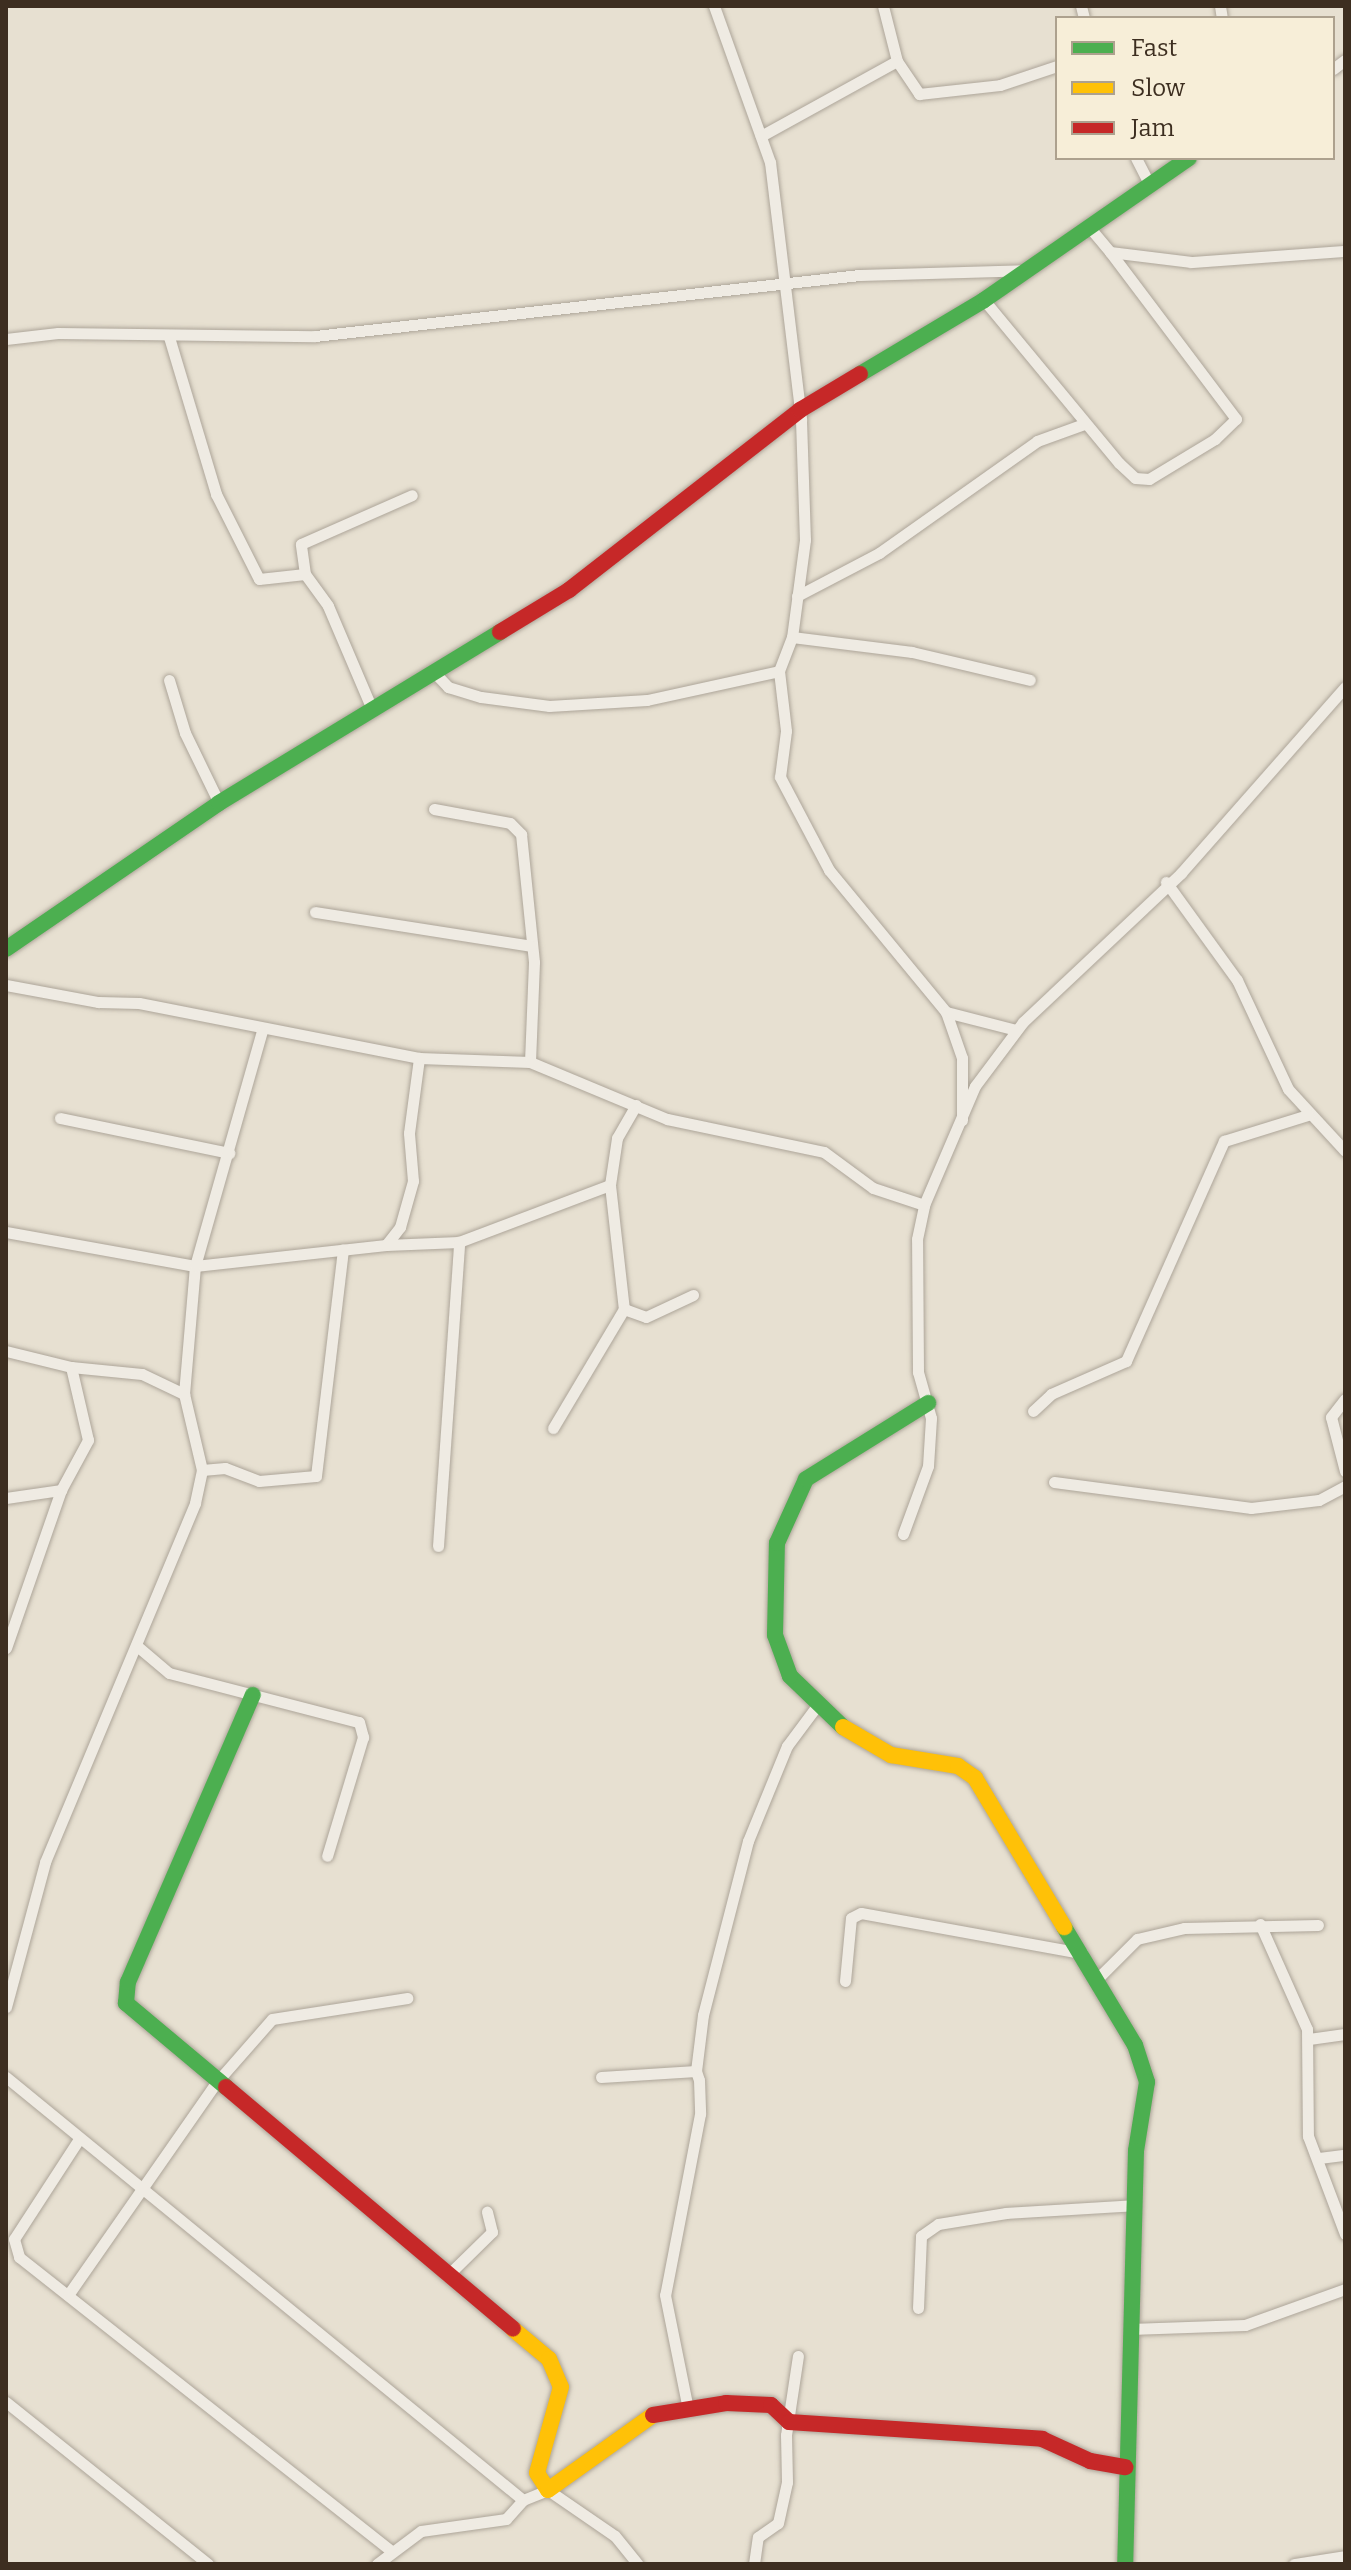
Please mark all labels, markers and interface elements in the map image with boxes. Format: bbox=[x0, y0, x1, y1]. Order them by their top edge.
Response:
legend bbox=[1055, 16, 1335, 160]
text: Fast bbox=[1131, 34, 1177, 62]
text: Slow bbox=[1131, 74, 1185, 102]
text: Jam bbox=[1131, 114, 1174, 142]

